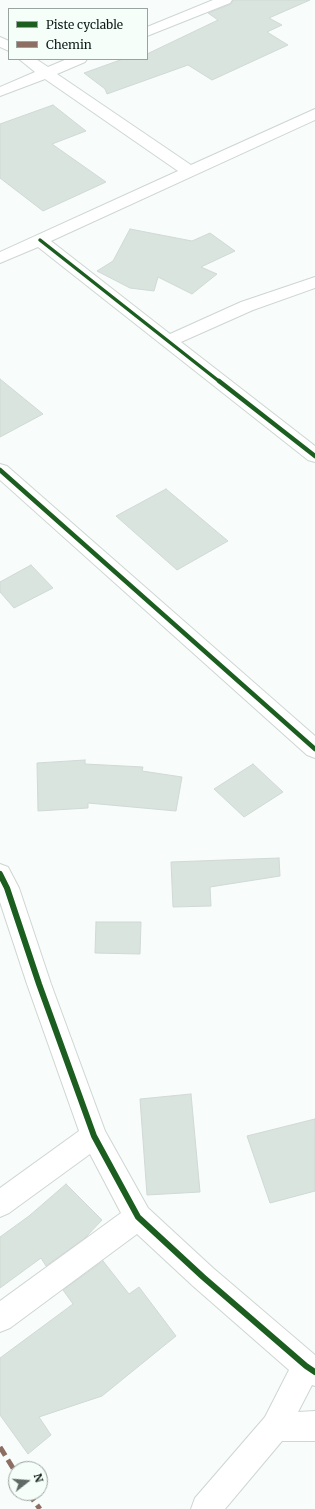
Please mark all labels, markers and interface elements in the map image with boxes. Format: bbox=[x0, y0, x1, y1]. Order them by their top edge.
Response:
legend bbox=[8, 8, 148, 60]
text: Piste cyclable bbox=[46, 17, 123, 32]
text: Chemin bbox=[46, 37, 92, 52]
north arrow bbox=[8, 1461, 48, 1501]
text: N bbox=[31, 1472, 46, 1484]

